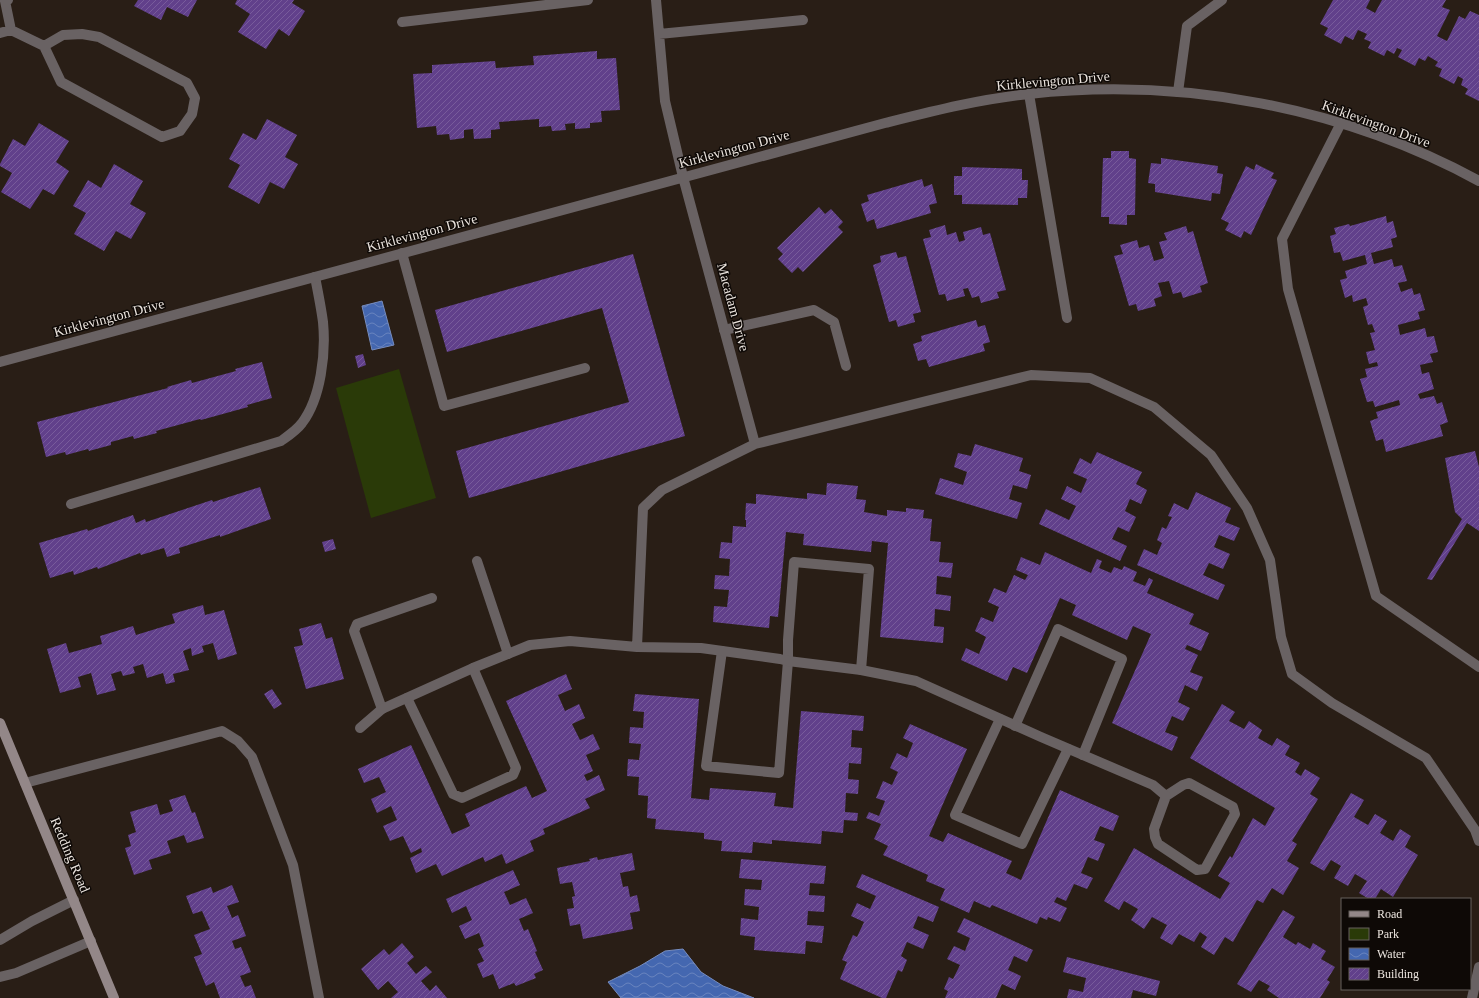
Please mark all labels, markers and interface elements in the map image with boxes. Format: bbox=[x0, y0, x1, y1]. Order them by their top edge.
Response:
street label: Kirklevington Drive bbox=[996, 69, 1110, 93]
street label: Kirklevington Drive bbox=[1320, 97, 1432, 151]
street label: Kirklevington Drive bbox=[677, 127, 791, 171]
street label: Kirklevington Drive bbox=[365, 211, 479, 255]
street label: Macadam Drive bbox=[714, 261, 752, 353]
street label: Kirklevington Drive bbox=[52, 296, 166, 340]
street label: Redding Road bbox=[47, 815, 93, 895]
legend bbox=[1341, 898, 1471, 990]
text: Road bbox=[1377, 907, 1402, 921]
text: Park bbox=[1377, 927, 1399, 941]
text: Water bbox=[1377, 947, 1405, 961]
text: Building bbox=[1377, 967, 1419, 981]

